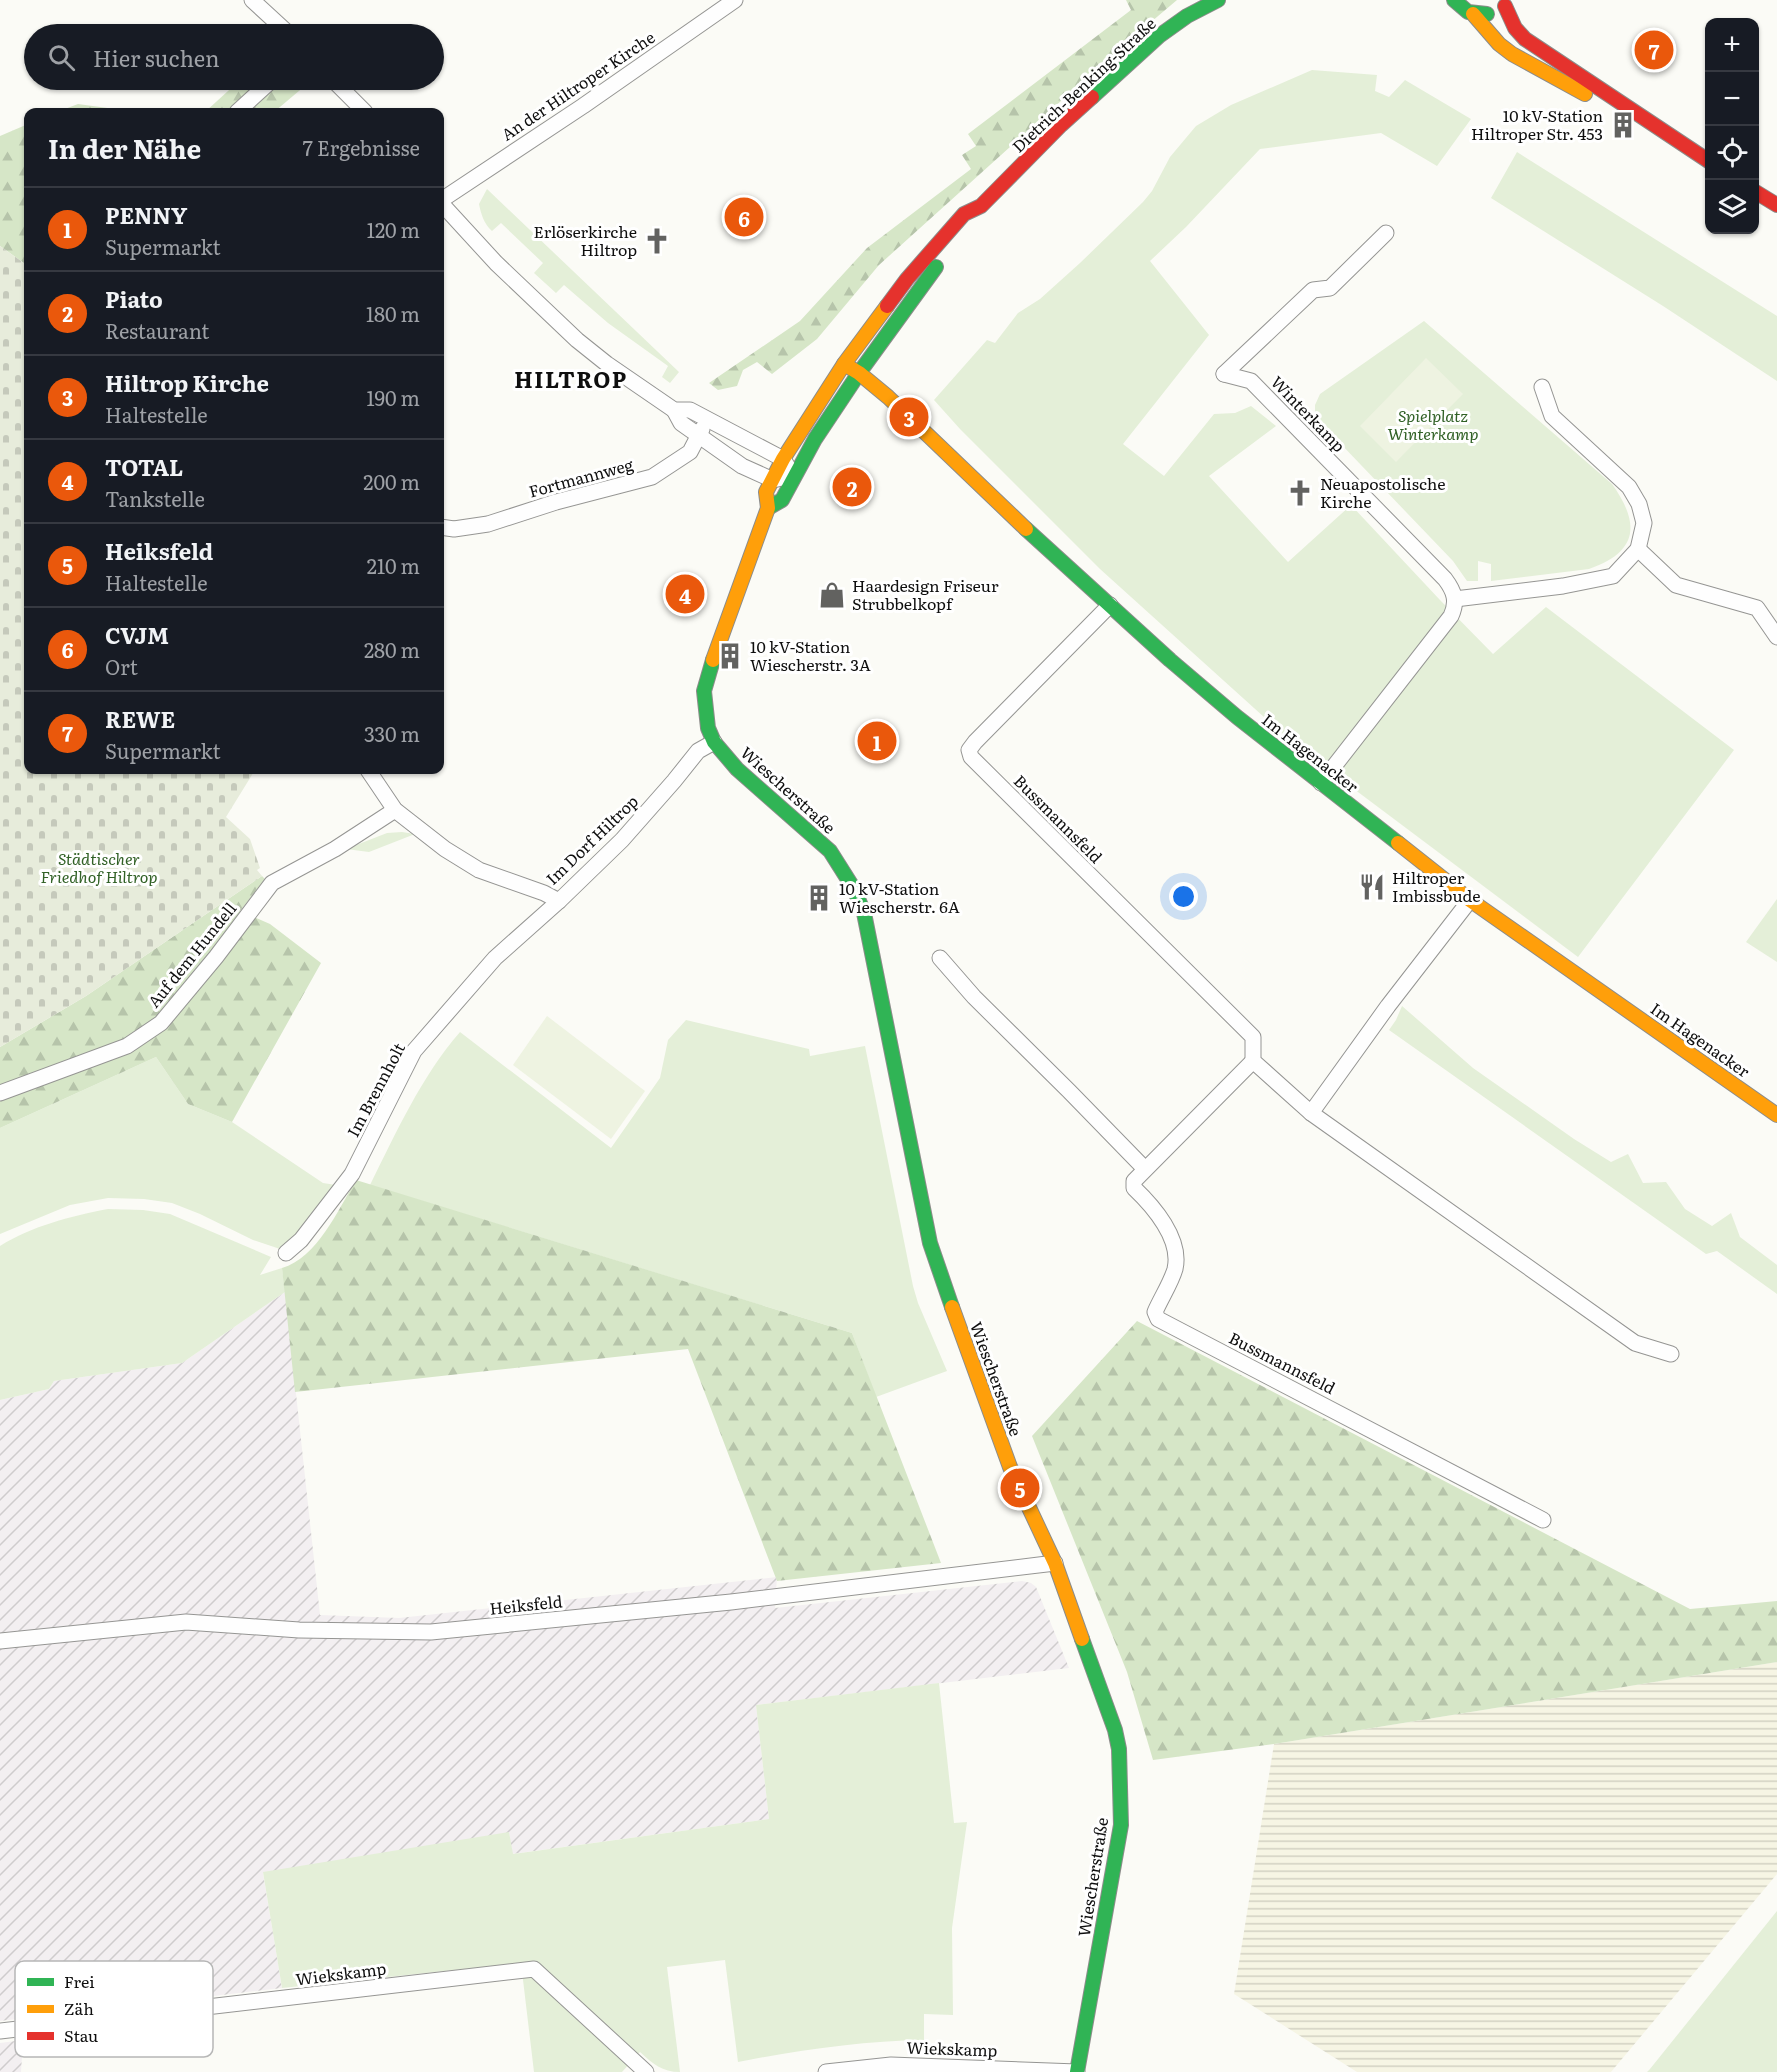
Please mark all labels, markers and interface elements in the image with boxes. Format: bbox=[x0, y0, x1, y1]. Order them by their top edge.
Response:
street label: Dietrich-Benking-Straße bbox=[1006, 11, 1161, 157]
map controls bbox=[1705, 18, 1759, 234]
button: + bbox=[1705, 18, 1759, 72]
search box bbox=[24, 24, 444, 90]
street label: An der Hiltroper Kirche bbox=[496, 25, 659, 146]
pin: 7 bbox=[1634, 28, 1674, 72]
icon: search bbox=[45, 41, 78, 74]
text: Hier suchen bbox=[93, 41, 220, 74]
button: − bbox=[1705, 72, 1759, 126]
place label: 10 kV-Station Hiltroper Str. 453 bbox=[1471, 103, 1603, 145]
building icon: 10 kV-Station Hiltroper Str. 453 bbox=[1608, 110, 1638, 140]
button: locate bbox=[1705, 126, 1759, 180]
text: In der Nähe bbox=[48, 128, 201, 167]
text: 7 Ergebnisse bbox=[303, 132, 420, 162]
button: layers bbox=[1705, 180, 1759, 234]
pin: 6 bbox=[724, 194, 764, 240]
text: PENNY bbox=[105, 198, 187, 231]
text: 1 bbox=[63, 214, 72, 244]
text: 120 m bbox=[367, 214, 420, 244]
place label: Erlöserkirche Hiltrop bbox=[533, 219, 637, 261]
church icon: Erlöserkirche Hiltrop bbox=[642, 226, 672, 256]
text: Supermarkt bbox=[105, 231, 221, 261]
text: Piato bbox=[105, 282, 163, 315]
text: 2 bbox=[62, 298, 73, 328]
text: 180 m bbox=[366, 298, 420, 328]
text: Restaurant bbox=[105, 315, 209, 345]
district label: HILTROP bbox=[514, 362, 628, 395]
text: Hiltrop Kirche bbox=[105, 366, 269, 399]
street label: Winterkamp bbox=[1266, 370, 1351, 457]
text: 3 bbox=[62, 382, 73, 412]
text: 190 m bbox=[366, 382, 420, 412]
pin: 3 bbox=[890, 394, 928, 440]
text: Haltestelle bbox=[105, 399, 208, 429]
park label: Spielplatz Winterkamp bbox=[1388, 403, 1478, 445]
text: TOTAL bbox=[105, 450, 183, 483]
street label: Fortmannweg bbox=[526, 452, 636, 503]
pin: 2 bbox=[832, 464, 872, 510]
text: 4 bbox=[61, 466, 74, 496]
text: 200 m bbox=[363, 466, 420, 496]
place label: Neuapostolische Kirche bbox=[1320, 471, 1446, 513]
church icon: Neuapostolische Kirche bbox=[1285, 478, 1315, 508]
text: Tankstelle bbox=[105, 483, 205, 513]
text: Heiksfeld bbox=[105, 534, 213, 567]
text: 5 bbox=[62, 550, 73, 580]
text: 210 m bbox=[367, 550, 420, 580]
text: Haltestelle bbox=[105, 567, 208, 597]
pin: 4 bbox=[666, 572, 704, 616]
place label: Haardesign Friseur Strubbelkopf bbox=[852, 573, 999, 615]
shop icon: Haardesign Friseur Strubbelkopf bbox=[817, 580, 847, 610]
text: CVJM bbox=[105, 618, 169, 651]
text: 6 bbox=[62, 634, 73, 664]
text: 280 m bbox=[364, 634, 420, 664]
place label: 10 kV-Station Wiescherstr. 3A bbox=[750, 634, 871, 676]
building icon: 10 kV-Station Wiescherstr. 3A bbox=[715, 641, 745, 671]
text: Ort bbox=[105, 651, 138, 681]
text: REWE bbox=[105, 702, 175, 735]
street label: Im Hagenacker bbox=[1257, 707, 1364, 798]
text: 7 bbox=[62, 718, 73, 748]
text: 330 m bbox=[364, 718, 420, 748]
pin: 1 bbox=[858, 718, 896, 764]
text: Supermarkt bbox=[105, 735, 221, 765]
street label: Wiescherstraße bbox=[736, 740, 841, 838]
street label: Bussmannsfeld bbox=[1009, 769, 1108, 868]
street label: Im Dorf Hiltrop bbox=[540, 789, 643, 890]
park label: Städtischer Friedhof Hiltrop bbox=[41, 846, 158, 888]
place label: Hiltroper Imbissbude bbox=[1392, 865, 1480, 907]
restaurant icon: Hiltroper Imbissbude bbox=[1357, 872, 1387, 902]
place label: 10 kV-Station Wiescherstr. 6A bbox=[839, 876, 960, 918]
your location bbox=[1169, 882, 1198, 911]
building icon: 10 kV-Station Wiescherstr. 6A bbox=[804, 883, 834, 913]
street label: Auf dem Hundell bbox=[141, 897, 241, 1012]
street label: Im Hagenacker bbox=[1646, 996, 1755, 1083]
street label: Im Brennholt bbox=[340, 1038, 410, 1141]
street label: Wiescherstraße bbox=[965, 1318, 1029, 1439]
street label: Bussmannsfeld bbox=[1225, 1325, 1340, 1399]
pin: 5 bbox=[1000, 1466, 1040, 1510]
street label: Heiksfeld bbox=[488, 1588, 564, 1620]
street label: Wiescherstraße bbox=[1071, 1816, 1113, 1938]
street label: Wiekskamp bbox=[294, 1956, 388, 1990]
legend bbox=[15, 1961, 213, 2057]
text: Frei bbox=[64, 1969, 95, 1993]
text: Zäh bbox=[64, 1996, 94, 2020]
text: Stau bbox=[64, 2023, 98, 2047]
street label: Wiekskamp bbox=[906, 2034, 998, 2062]

